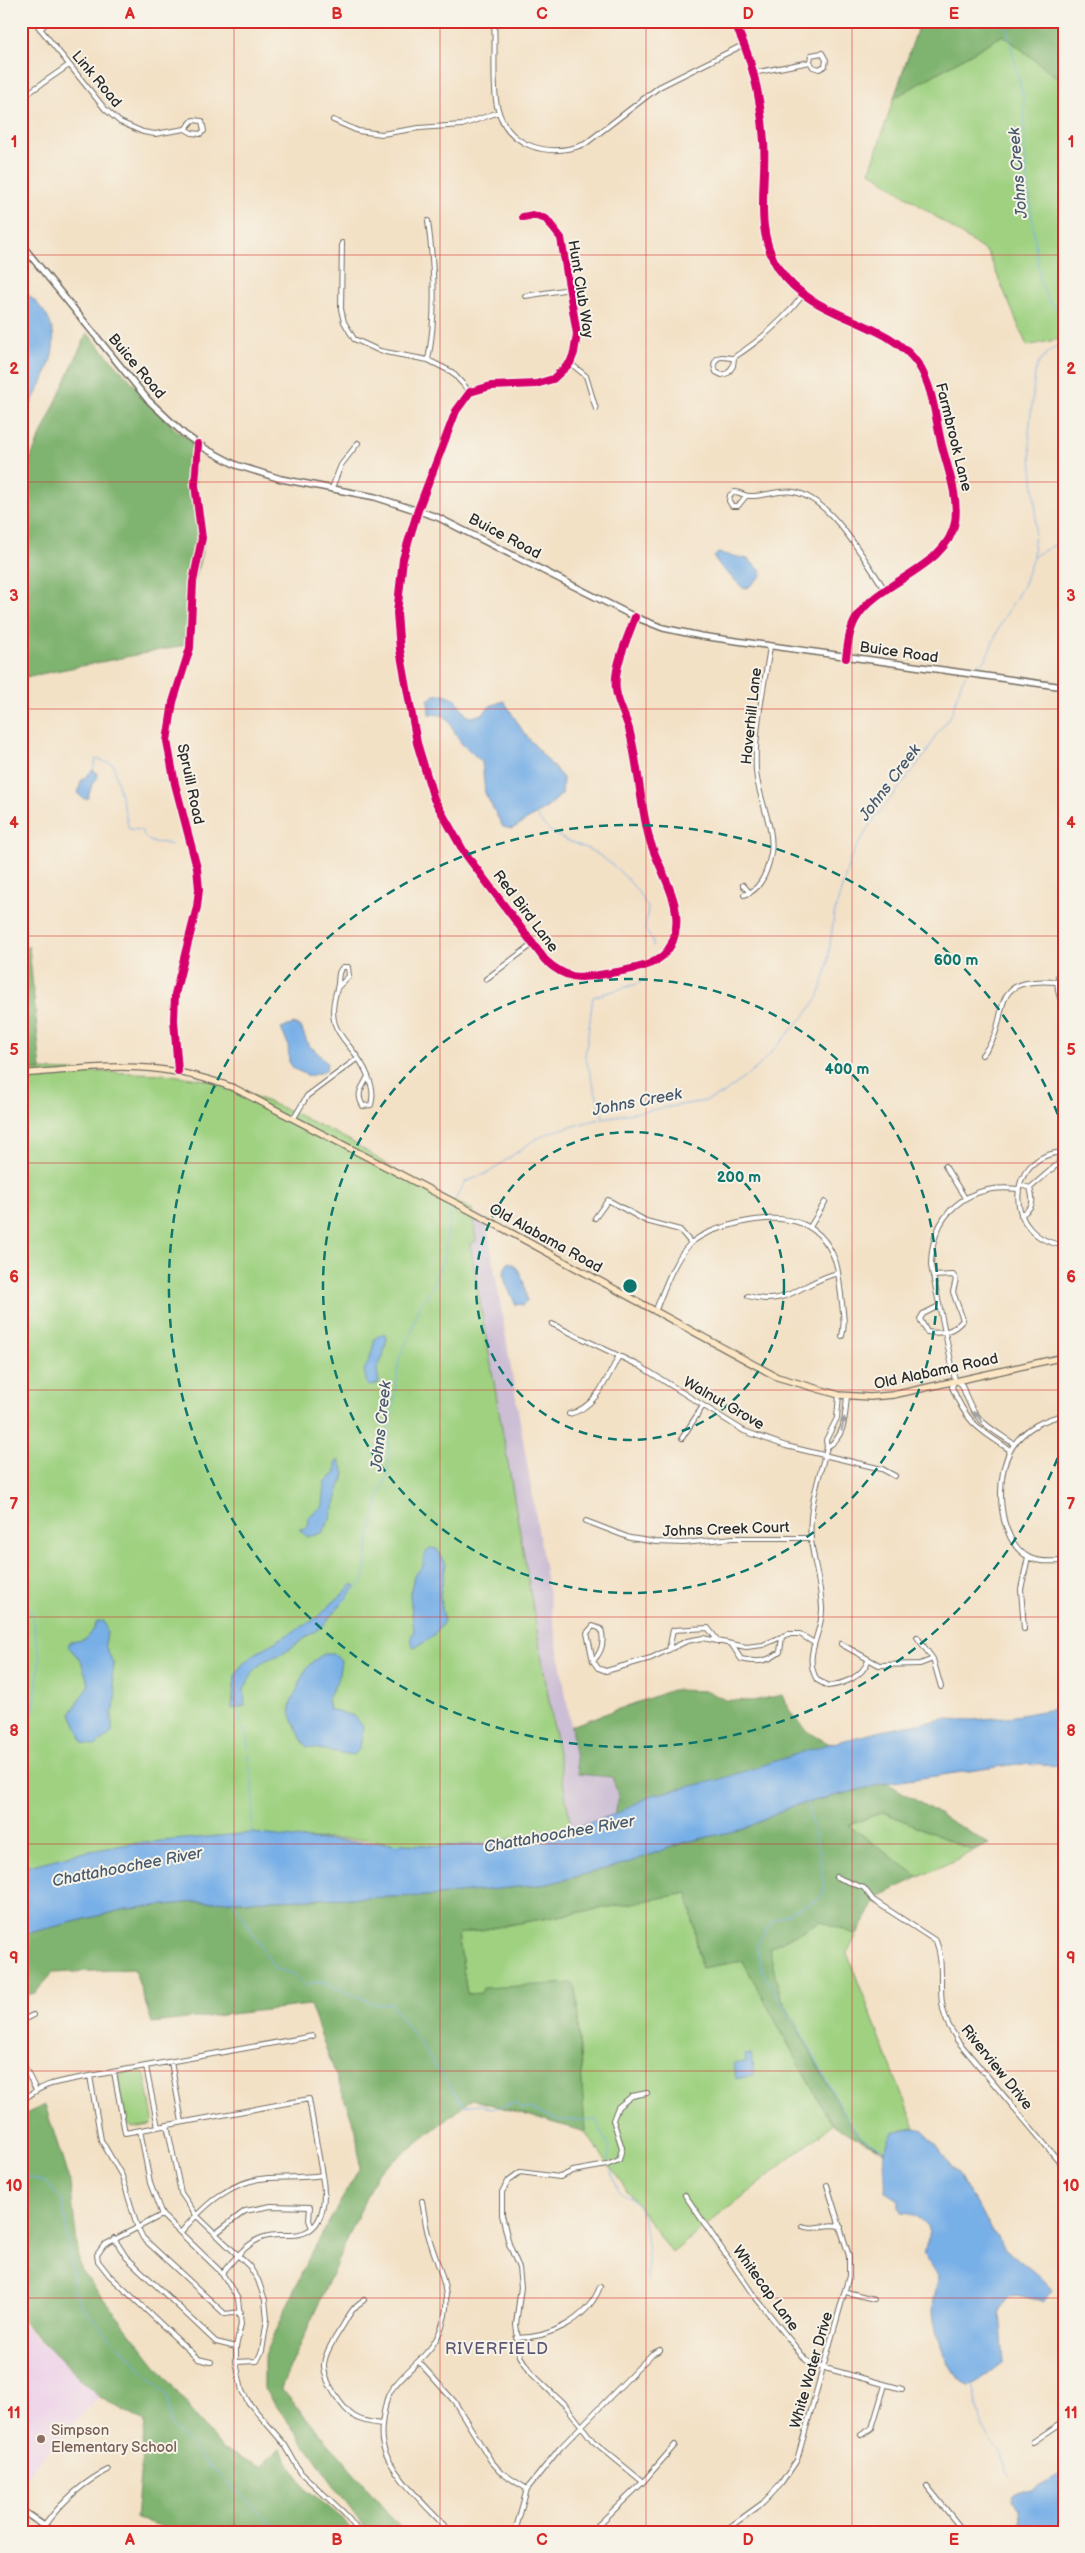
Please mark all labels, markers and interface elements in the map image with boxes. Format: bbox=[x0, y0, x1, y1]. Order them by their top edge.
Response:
text: A bbox=[124, 5, 135, 24]
text: B bbox=[331, 5, 343, 24]
text: C bbox=[536, 5, 548, 24]
text: D bbox=[742, 5, 754, 24]
text: E bbox=[949, 5, 959, 24]
street label: Link Road bbox=[67, 47, 126, 112]
water label: Johns Creek bbox=[1005, 126, 1032, 220]
text: 1 bbox=[11, 133, 17, 152]
text: 1 bbox=[1068, 133, 1074, 152]
street label: Hunt Club Way bbox=[563, 239, 598, 340]
street label: Buice Road bbox=[104, 330, 169, 403]
text: 2 bbox=[9, 360, 19, 379]
text: 2 bbox=[1066, 360, 1076, 379]
street label: Farmbrook Lane bbox=[931, 381, 976, 493]
street label: Buice Road bbox=[465, 509, 544, 563]
text: 3 bbox=[9, 587, 19, 606]
text: 3 bbox=[1066, 587, 1076, 606]
street label: Buice Road bbox=[858, 638, 940, 667]
street label: Haverhill Lane bbox=[737, 667, 766, 765]
water label: Johns Creek bbox=[855, 740, 926, 826]
street label: Spruill Road bbox=[173, 742, 208, 826]
text: 4 bbox=[9, 814, 19, 833]
text: 4 bbox=[1066, 814, 1076, 833]
street label: Red Bird Lane bbox=[489, 867, 563, 956]
text: 600 m bbox=[934, 951, 979, 970]
text: 5 bbox=[9, 1041, 19, 1060]
text: 5 bbox=[1066, 1041, 1076, 1060]
text: 400 m bbox=[825, 1060, 869, 1079]
water label: Johns Creek bbox=[590, 1084, 685, 1121]
text: 200 m bbox=[717, 1168, 761, 1187]
street label: Old Alabama Road bbox=[486, 1199, 606, 1277]
text: 6 bbox=[9, 1268, 19, 1287]
text: 6 bbox=[1066, 1268, 1076, 1287]
centre of rings bbox=[621, 1277, 639, 1295]
street label: Old Alabama Road bbox=[872, 1349, 1000, 1394]
street label: Walnut Grove bbox=[680, 1373, 768, 1434]
water label: Johns Creek bbox=[367, 1379, 396, 1473]
one-way arrow bbox=[972, 1412, 984, 1424]
one-way arrow bbox=[839, 1417, 847, 1432]
text: 7 bbox=[10, 1495, 19, 1514]
text: 7 bbox=[1067, 1495, 1076, 1514]
street label: Johns Creek Court bbox=[662, 1518, 790, 1541]
text: 8 bbox=[9, 1722, 19, 1741]
text: 8 bbox=[1066, 1722, 1076, 1741]
water label: Chattahoochee River bbox=[483, 1812, 637, 1857]
water label: Chattahoochee River bbox=[51, 1843, 205, 1891]
text: 9 bbox=[9, 1949, 19, 1968]
text: 9 bbox=[1066, 1949, 1076, 1968]
street label: Riverview Drive bbox=[957, 2021, 1037, 2114]
text: 10 bbox=[6, 2177, 22, 2196]
text: 10 bbox=[1063, 2177, 1079, 2196]
street label: Whitecap Lane bbox=[728, 2242, 803, 2335]
street label: White Water Drive bbox=[786, 2309, 837, 2431]
district label: RIVERFIELD bbox=[445, 2340, 549, 2359]
text: 11 bbox=[7, 2404, 21, 2423]
text: 11 bbox=[1064, 2404, 1078, 2423]
place label: Simpson Elementary School bbox=[51, 2421, 177, 2457]
marker: Simpson Elementary School bbox=[35, 2433, 47, 2445]
text: A bbox=[124, 2531, 135, 2550]
text: B bbox=[331, 2531, 343, 2550]
text: C bbox=[536, 2531, 548, 2550]
text: D bbox=[742, 2531, 754, 2550]
text: E bbox=[949, 2531, 959, 2550]

